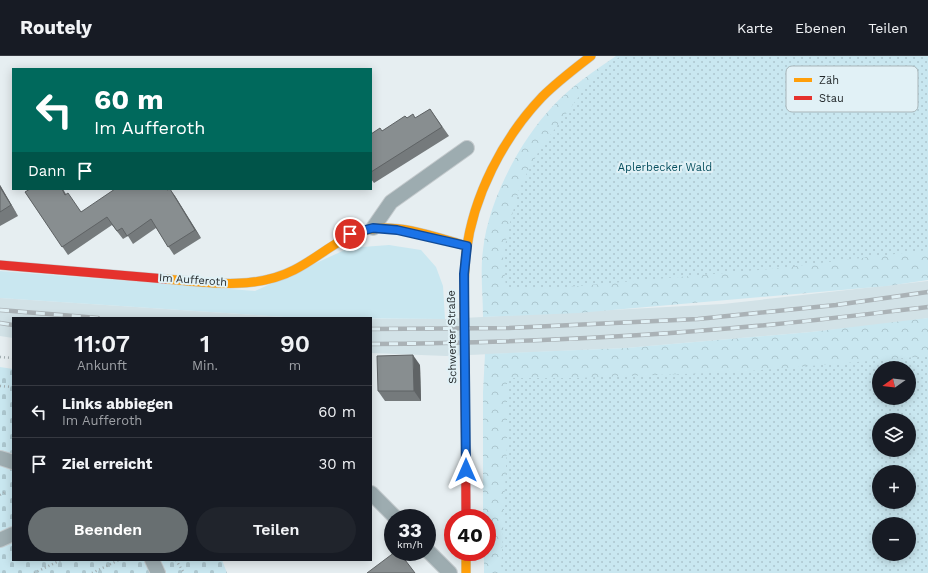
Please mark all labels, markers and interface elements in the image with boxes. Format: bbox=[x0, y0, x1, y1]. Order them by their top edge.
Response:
text: Routely bbox=[20, 16, 92, 39]
text: Karte bbox=[737, 20, 773, 36]
text: Ebenen bbox=[795, 20, 846, 36]
text: Teilen bbox=[868, 20, 908, 36]
legend bbox=[786, 66, 918, 112]
text: Zäh bbox=[819, 74, 839, 87]
text: 60 m bbox=[94, 83, 164, 116]
icon: left bbox=[28, 84, 80, 136]
text: Stau bbox=[819, 92, 844, 105]
text: Im Aufferoth bbox=[94, 117, 205, 138]
icon: arrive bbox=[74, 160, 96, 182]
park label: Aplerbecker Wald bbox=[618, 161, 712, 174]
text: Dann bbox=[28, 162, 66, 180]
pin bbox=[333, 217, 367, 251]
icon: arrive bbox=[339, 223, 361, 245]
street label: Im Aufferoth bbox=[159, 271, 227, 289]
street label: Schwerter Straße bbox=[445, 290, 459, 384]
text: 11:07 bbox=[74, 330, 130, 358]
text: 1 bbox=[200, 330, 210, 358]
text: 90 bbox=[280, 330, 310, 358]
text: Ankunft bbox=[77, 358, 127, 373]
text: Min. bbox=[192, 358, 218, 373]
text: m bbox=[289, 358, 301, 373]
north arrow bbox=[872, 361, 916, 405]
map controls bbox=[872, 361, 916, 561]
text: Links abbiegen bbox=[62, 395, 173, 413]
icon: left bbox=[28, 401, 50, 423]
text: 60 m bbox=[318, 403, 356, 421]
text: Im Aufferoth bbox=[62, 413, 142, 428]
button: layers bbox=[872, 413, 916, 457]
position arrow bbox=[445, 449, 487, 491]
icon: arrive bbox=[28, 453, 50, 475]
text: Ziel erreicht bbox=[62, 455, 152, 473]
text: 30 m bbox=[319, 455, 356, 473]
button: + bbox=[872, 465, 916, 509]
button: Beenden bbox=[28, 507, 188, 553]
button: Teilen bbox=[196, 507, 356, 553]
speed limit sign: 40 bbox=[444, 509, 496, 561]
button: − bbox=[872, 517, 916, 561]
text: 33 bbox=[398, 518, 422, 542]
text: km/h bbox=[397, 539, 423, 550]

